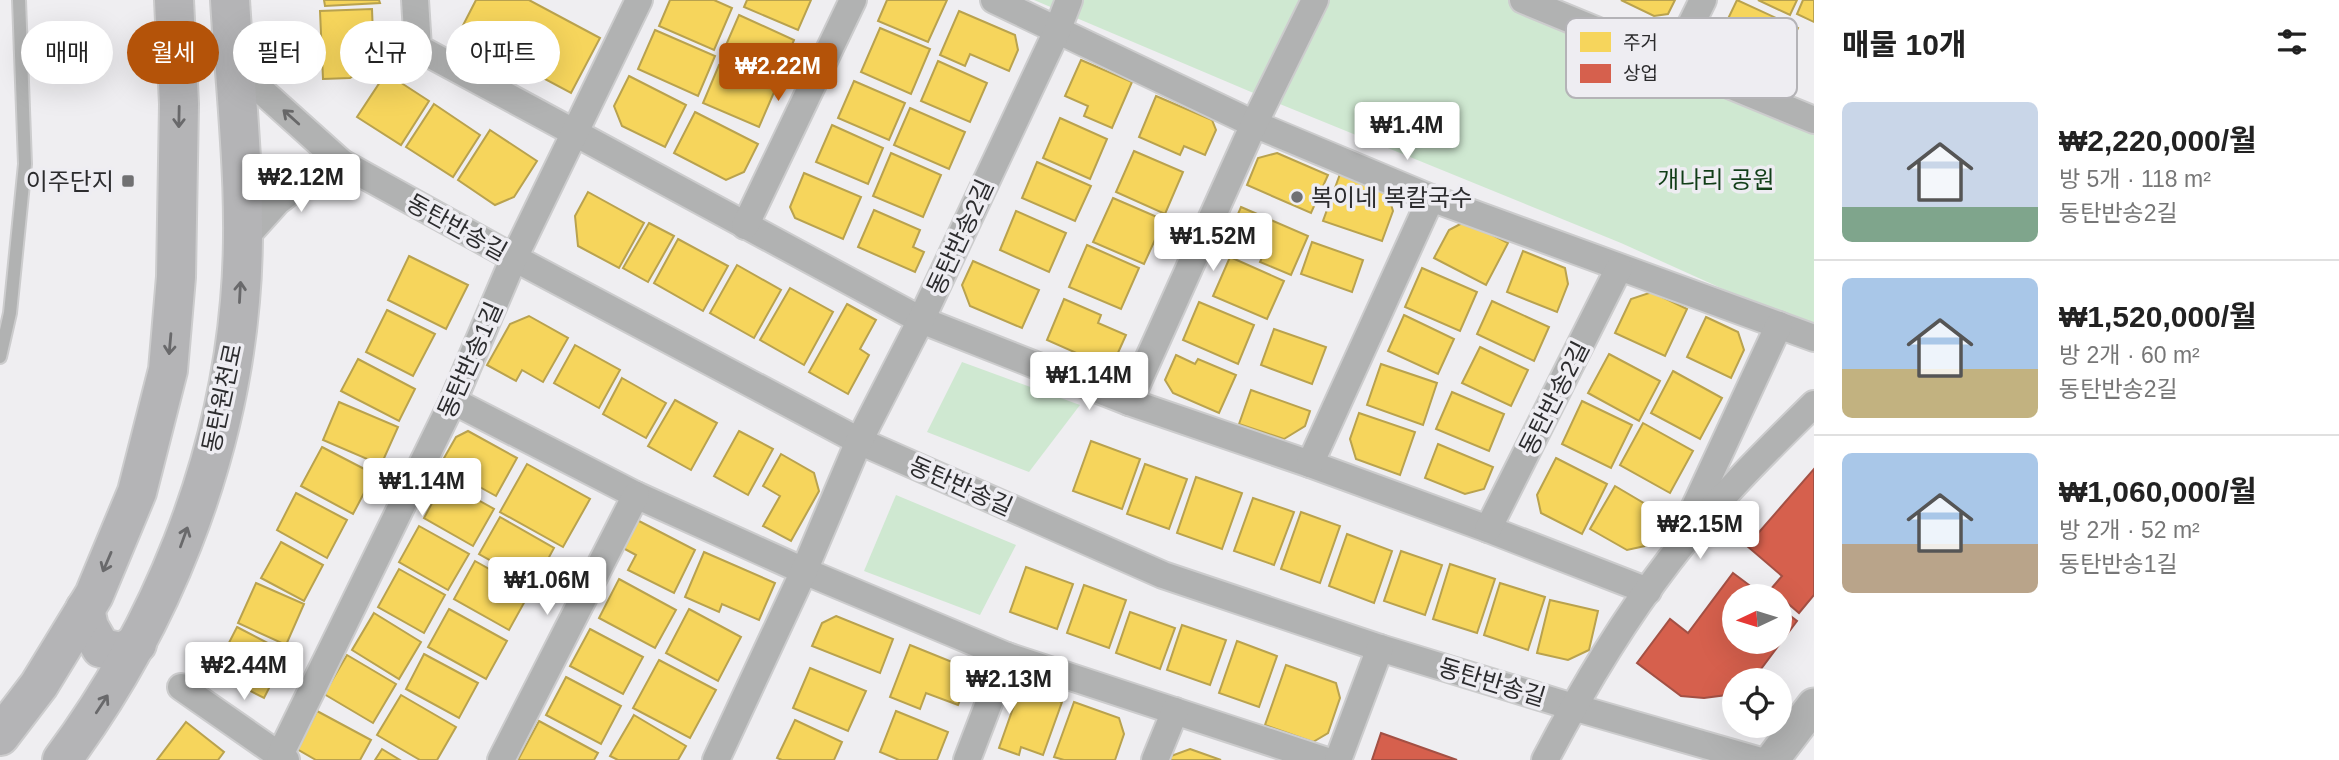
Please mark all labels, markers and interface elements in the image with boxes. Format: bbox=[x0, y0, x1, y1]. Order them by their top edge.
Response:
legend bbox=[1566, 18, 1797, 98]
chip: 매매 bbox=[21, 21, 113, 84]
chip: 월세 bbox=[127, 21, 219, 84]
chip: 필터 bbox=[233, 21, 326, 84]
chip: 신규 bbox=[340, 21, 432, 84]
chip: 아파트 bbox=[446, 21, 560, 84]
icon: filters bbox=[2273, 23, 2311, 61]
text: 매물 10개 bbox=[1842, 28, 1967, 61]
text: 주거 bbox=[1623, 32, 1658, 53]
pin: ₩2.22M bbox=[721, 43, 835, 103]
text: ₩2.22M bbox=[735, 53, 821, 79]
text: 상업 bbox=[1623, 63, 1658, 84]
pin: ₩1.4M bbox=[1358, 102, 1456, 162]
one-way arrow bbox=[172, 105, 186, 128]
one-way arrow bbox=[283, 109, 300, 126]
text: ₩1.4M bbox=[1371, 112, 1443, 138]
text: ₩2,220,000/월 bbox=[2059, 124, 2257, 157]
icon: home bbox=[1898, 130, 1982, 214]
pin: ₩2.12M bbox=[244, 154, 358, 214]
text: ₩2.12M bbox=[258, 164, 344, 190]
park label: 개나리 공원 bbox=[1657, 166, 1775, 193]
text: 방 5개 · 118 m² bbox=[2059, 166, 2211, 192]
place label: 이주단지 bbox=[26, 168, 114, 195]
marker: 이주단지 bbox=[120, 173, 136, 189]
street label: 동탄반송2길 bbox=[922, 175, 998, 299]
place label: 복이네 복칼국수 bbox=[1311, 184, 1472, 211]
street label: 동탄반송길 bbox=[402, 188, 512, 266]
marker: 복이네 복칼국수 bbox=[1289, 189, 1305, 205]
text: 동탄반송2길 bbox=[2059, 200, 2178, 226]
pin: ₩1.52M bbox=[1156, 214, 1270, 273]
text: ₩1.52M bbox=[1170, 223, 1256, 249]
one-way arrow bbox=[234, 281, 247, 304]
street label: 동탄반송1길 bbox=[433, 298, 507, 422]
text: ₩1,520,000/월 bbox=[2059, 300, 2257, 333]
icon: home bbox=[1898, 306, 1982, 390]
one-way arrow bbox=[163, 333, 176, 355]
street label: 동탄반송2길 bbox=[1514, 337, 1594, 459]
street label: 동탄원천로 bbox=[197, 341, 247, 455]
text: 방 2개 · 60 m² bbox=[2059, 342, 2200, 368]
pin: ₩1.14M bbox=[1032, 352, 1146, 412]
text: ₩1.14M bbox=[1046, 362, 1132, 388]
text: 동탄반송2길 bbox=[2059, 376, 2178, 402]
street label: 동탄반송길 bbox=[905, 451, 1017, 521]
pin: ₩1.14M bbox=[365, 458, 479, 518]
text: ₩1.14M bbox=[379, 468, 465, 494]
text: ₩1,060,000/월 bbox=[2059, 475, 2257, 508]
icon: home bbox=[1898, 481, 1982, 565]
pin: ₩2.15M bbox=[1643, 502, 1757, 561]
text: ₩2.15M bbox=[1657, 511, 1743, 537]
text: 방 2개 · 52 m² bbox=[2059, 517, 2200, 543]
one-way arrow bbox=[179, 526, 191, 548]
one-way arrow bbox=[100, 551, 113, 572]
text: 동탄반송1길 bbox=[2059, 551, 2178, 577]
pin: ₩1.06M bbox=[490, 558, 604, 617]
text: ₩1.06M bbox=[504, 567, 590, 593]
north arrow bbox=[1722, 584, 1792, 654]
map controls bbox=[1722, 584, 1792, 738]
pin: ₩2.44M bbox=[187, 642, 301, 702]
text: ₩2.44M bbox=[201, 652, 287, 678]
street label: 동탄반송길 bbox=[1435, 653, 1549, 711]
pin: ₩2.13M bbox=[952, 656, 1066, 716]
text: ₩2.13M bbox=[966, 666, 1052, 692]
button: locate bbox=[1722, 668, 1792, 738]
one-way arrow bbox=[95, 695, 109, 715]

